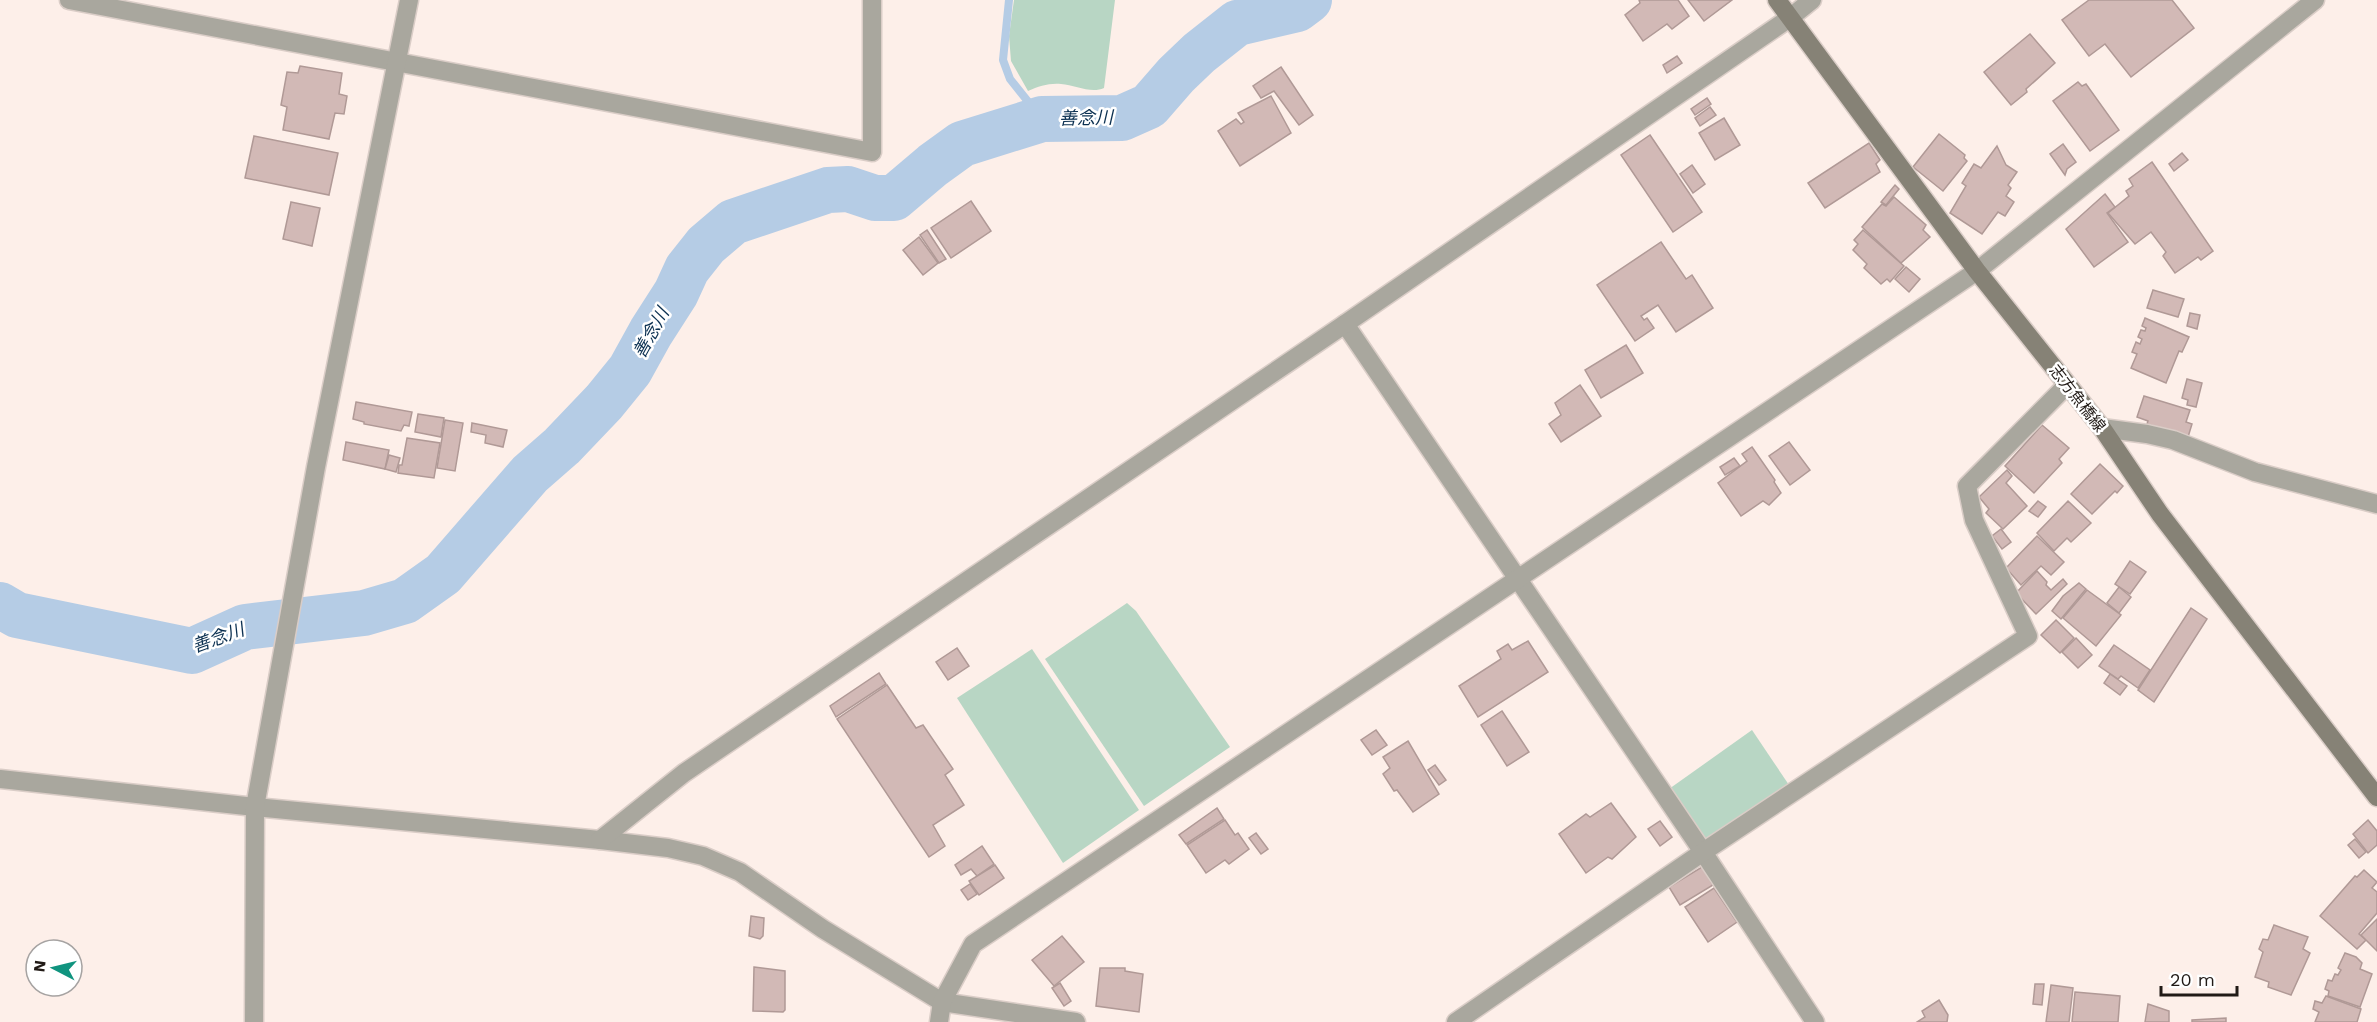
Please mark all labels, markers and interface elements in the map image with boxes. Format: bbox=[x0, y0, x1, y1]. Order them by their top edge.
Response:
water label: 善念川 bbox=[1059, 106, 1115, 128]
water label: 善念川 bbox=[628, 302, 674, 361]
street label: 志方魚橋線 bbox=[2045, 361, 2110, 436]
water label: 善念川 bbox=[189, 618, 249, 657]
north arrow bbox=[24, 938, 84, 998]
text: N bbox=[29, 959, 50, 973]
scale bar bbox=[2161, 959, 2238, 997]
text: 20 m bbox=[2170, 969, 2215, 990]

